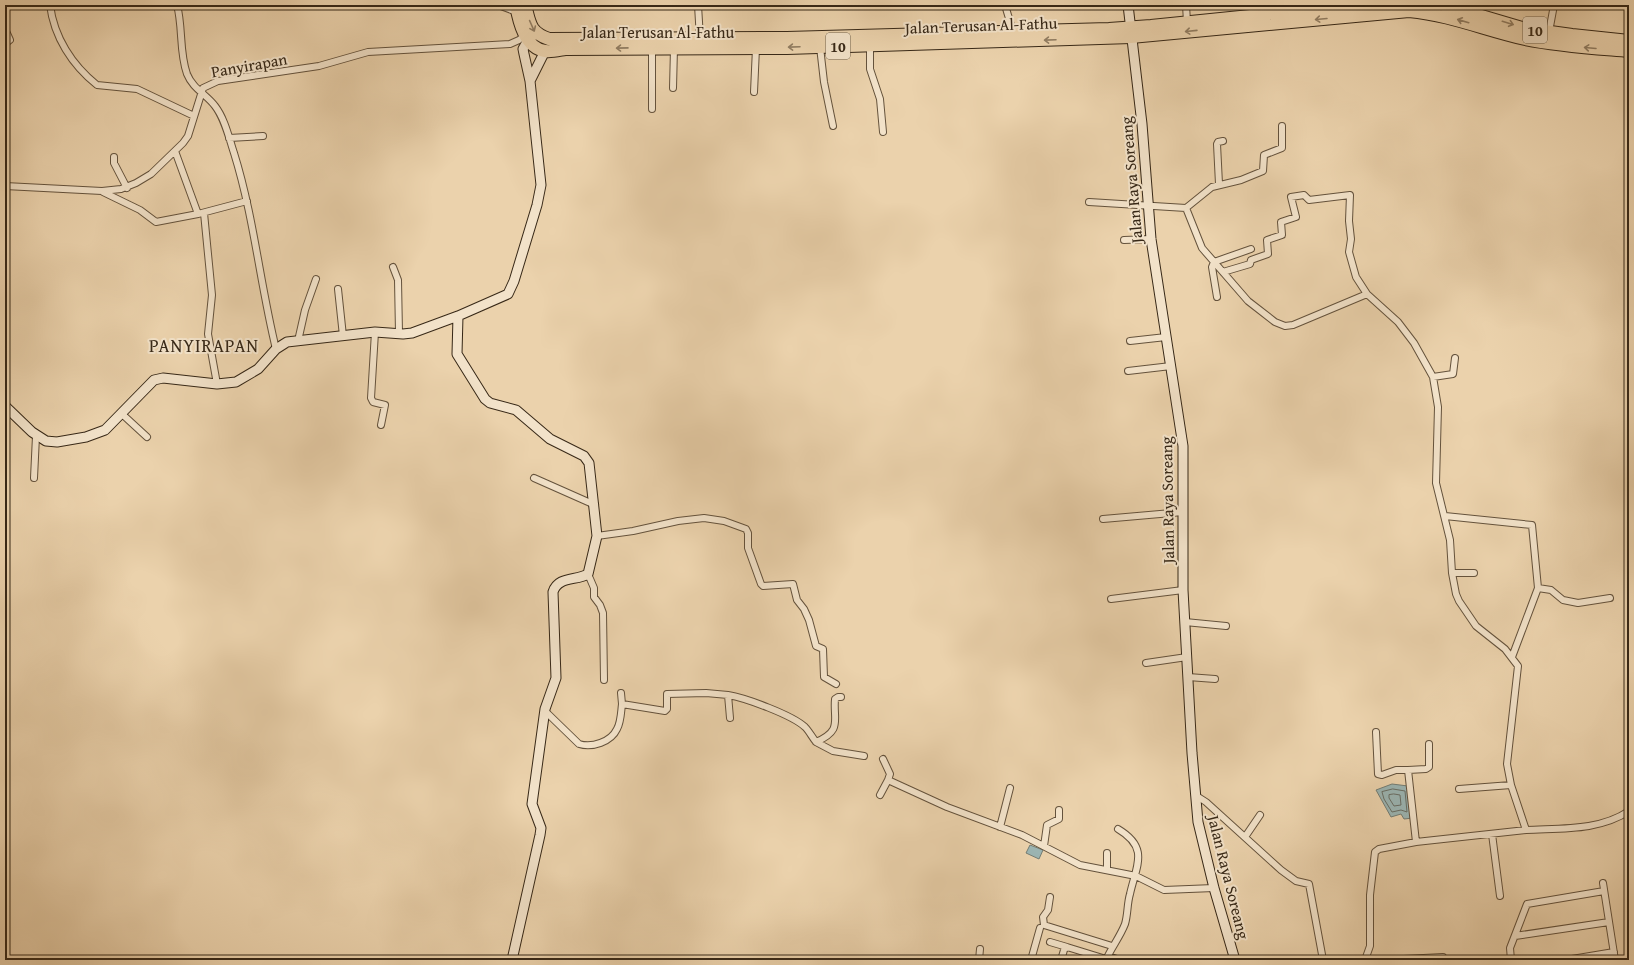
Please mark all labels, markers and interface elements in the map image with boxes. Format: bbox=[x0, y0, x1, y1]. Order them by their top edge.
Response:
street label: Jalan Terusan Al-Fathu bbox=[902, 10, 1058, 40]
one-way arrow bbox=[1315, 15, 1328, 22]
one-way arrow bbox=[1457, 17, 1470, 24]
road number: 10 bbox=[1523, 17, 1547, 43]
one-way arrow bbox=[529, 20, 536, 32]
street label: Jalan Terusan Al-Fathu bbox=[580, 20, 735, 44]
one-way arrow bbox=[1502, 20, 1515, 27]
one-way arrow bbox=[1185, 27, 1198, 35]
road number: 10 bbox=[826, 33, 850, 59]
one-way arrow bbox=[1044, 36, 1057, 43]
one-way arrow bbox=[616, 44, 629, 52]
one-way arrow bbox=[788, 44, 801, 51]
one-way arrow bbox=[1584, 44, 1597, 52]
street label: Panyirapan bbox=[209, 47, 289, 83]
street label: Jalan Raya Soreang bbox=[1114, 116, 1149, 246]
district label: PANYIRAPAN bbox=[149, 332, 259, 359]
street label: Jalan Raya Soreang bbox=[1154, 436, 1180, 566]
street label: Jalan Raya Soreang bbox=[1201, 810, 1256, 942]

